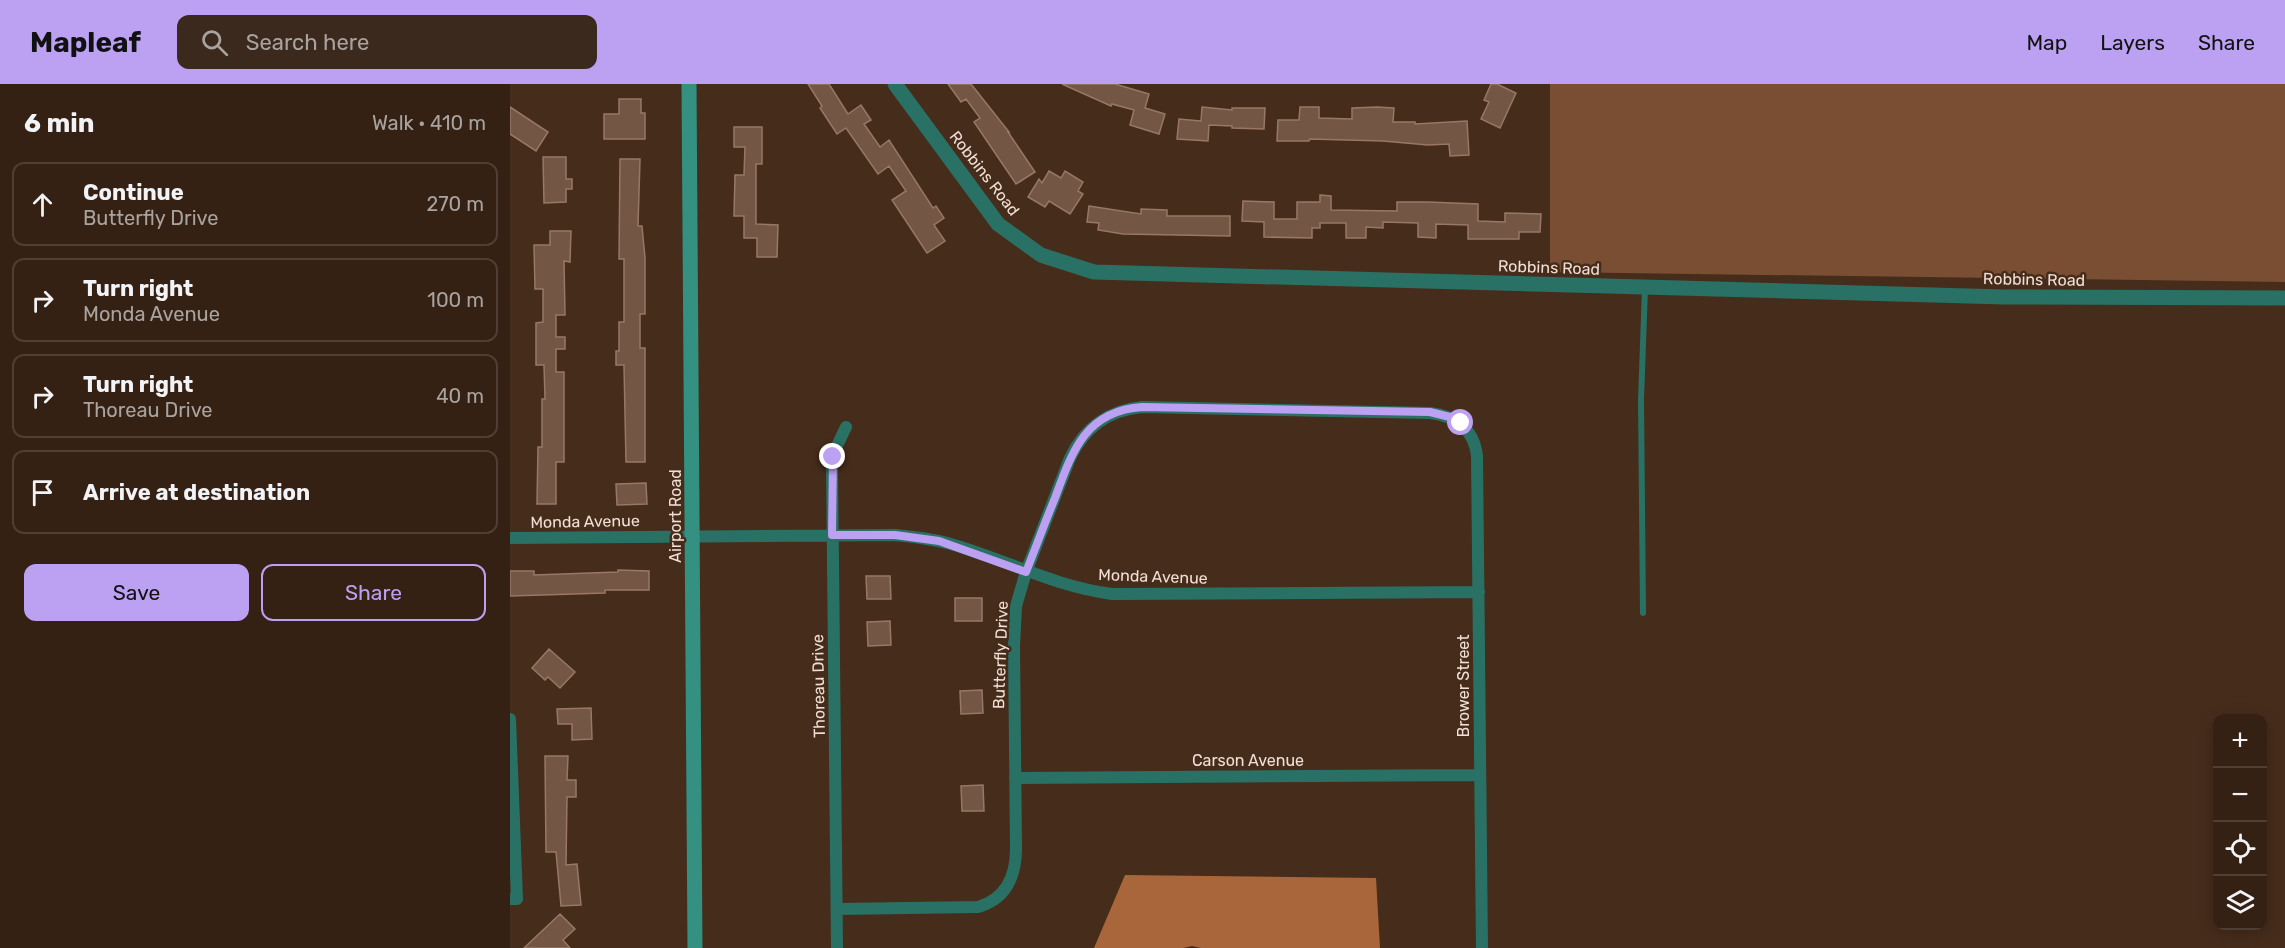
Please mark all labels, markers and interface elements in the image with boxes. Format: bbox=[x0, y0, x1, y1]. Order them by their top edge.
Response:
search box bbox=[177, 15, 597, 69]
text: Mapleaf bbox=[30, 26, 141, 59]
icon: search bbox=[198, 26, 231, 59]
text: Search here bbox=[246, 29, 369, 56]
text: Map bbox=[2026, 30, 2067, 55]
text: Layers bbox=[2100, 30, 2165, 55]
text: Share bbox=[2198, 30, 2255, 55]
text: 6 min bbox=[24, 108, 94, 139]
text: Walk · 410 m bbox=[372, 111, 486, 135]
street label: Robbins Road bbox=[946, 127, 1024, 219]
text: Continue bbox=[83, 179, 184, 206]
icon: ahead bbox=[26, 188, 59, 221]
text: 270 m bbox=[427, 192, 484, 216]
text: Butterfly Drive bbox=[83, 206, 218, 230]
street label: Robbins Road bbox=[1498, 256, 1600, 279]
street label: Robbins Road bbox=[1983, 269, 2085, 290]
text: Turn right bbox=[83, 275, 193, 302]
icon: right bbox=[26, 284, 59, 317]
text: 100 m bbox=[427, 288, 484, 312]
text: Monda Avenue bbox=[83, 302, 220, 326]
text: Turn right bbox=[83, 371, 193, 398]
icon: right bbox=[26, 380, 59, 413]
text: 40 m bbox=[436, 384, 484, 408]
text: Thoreau Drive bbox=[83, 398, 213, 422]
route start bbox=[1447, 409, 1473, 435]
route end bbox=[819, 443, 845, 469]
street label: Airport Road bbox=[666, 469, 685, 563]
icon: arrive bbox=[26, 476, 59, 509]
text: Arrive at destination bbox=[83, 479, 310, 506]
street label: Monda Avenue bbox=[530, 511, 640, 532]
button: Save bbox=[24, 564, 249, 621]
button: Share bbox=[261, 564, 486, 621]
street label: Monda Avenue bbox=[1098, 565, 1208, 588]
street label: Butterfly Drive bbox=[989, 601, 1012, 709]
street label: Thoreau Drive bbox=[808, 634, 829, 738]
street label: Brower Street bbox=[1454, 634, 1473, 738]
map controls bbox=[2213, 714, 2267, 930]
button: + bbox=[2213, 714, 2267, 768]
street label: Carson Avenue bbox=[1192, 751, 1304, 770]
button: − bbox=[2213, 768, 2267, 822]
button: locate bbox=[2213, 822, 2267, 876]
button: layers bbox=[2213, 876, 2267, 930]

